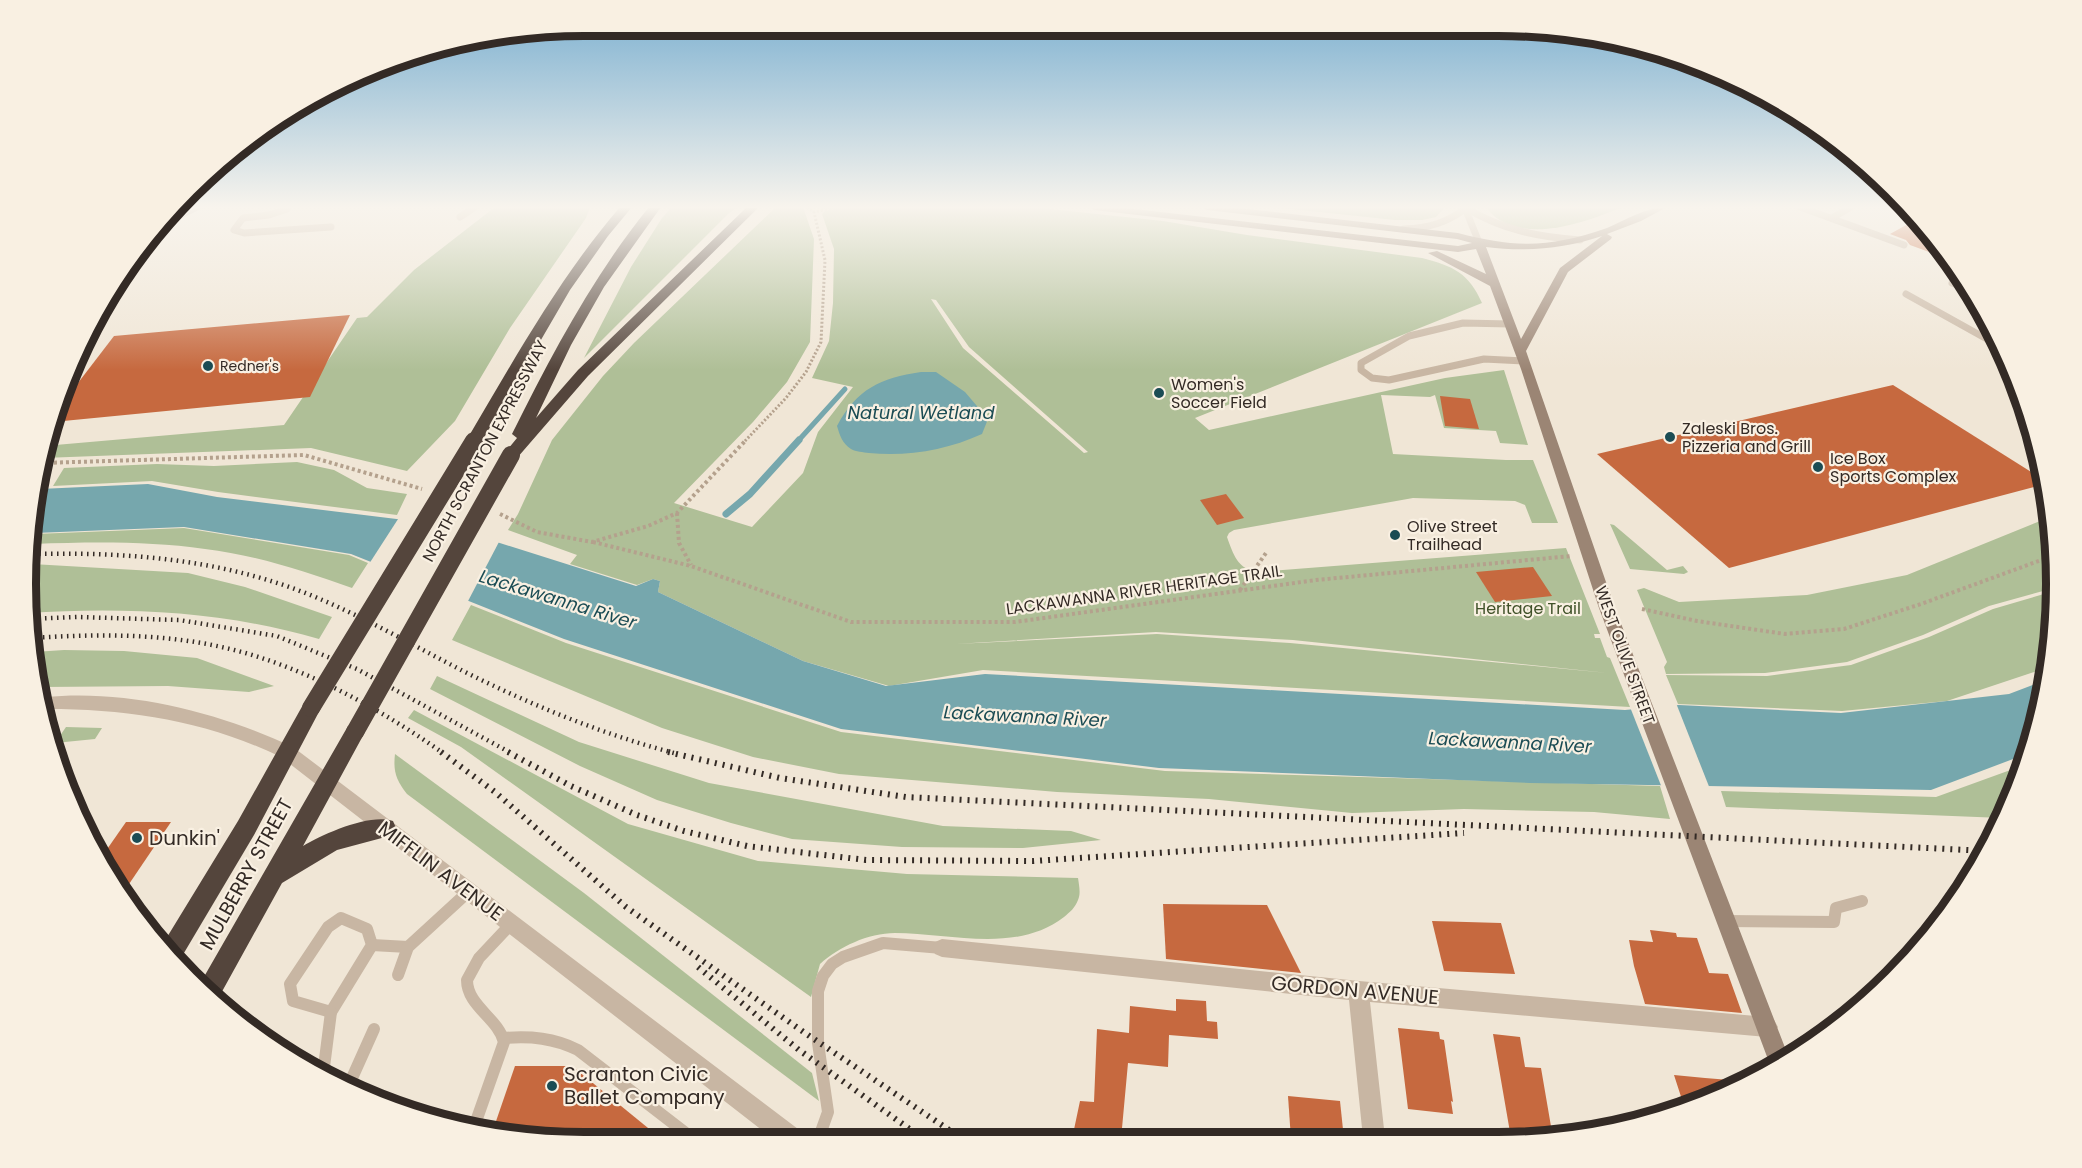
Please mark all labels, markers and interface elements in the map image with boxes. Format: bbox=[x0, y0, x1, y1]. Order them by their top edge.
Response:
street label: NORTH SCRANTON EXPRESSWAY bbox=[417, 336, 554, 566]
place label: Redner's bbox=[220, 356, 279, 376]
marker: Redner's bbox=[201, 359, 215, 373]
place label: Women's Soccer Field bbox=[1171, 373, 1267, 414]
marker: Women's Soccer Field bbox=[1152, 386, 1166, 400]
water label: Natural Wetland bbox=[847, 400, 995, 425]
place label: Zaleski Bros. Pizzeria and Grill bbox=[1682, 417, 1811, 458]
marker: Zaleski Bros. Pizzeria and Grill bbox=[1663, 430, 1677, 444]
place label: Ice Box Sports Complex bbox=[1830, 447, 1957, 488]
marker: Ice Box Sports Complex bbox=[1811, 460, 1825, 474]
place label: Olive Street Trailhead bbox=[1407, 515, 1498, 556]
marker: Olive Street Trailhead bbox=[1388, 528, 1402, 542]
street label: LACKAWANNA RIVER HERITAGE TRAIL bbox=[1005, 559, 1284, 621]
water label: Lackawanna River bbox=[476, 563, 641, 635]
street label: WEST OLIVE STREET bbox=[1589, 583, 1661, 728]
park label: Heritage Trail bbox=[1475, 597, 1581, 620]
water label: Lackawanna River bbox=[943, 699, 1108, 733]
water label: Lackawanna River bbox=[1428, 725, 1593, 759]
street label: MULBERRY STREET bbox=[193, 793, 299, 955]
street label: MIFFLIN AVENUE bbox=[373, 815, 509, 927]
place label: Dunkin' bbox=[149, 824, 220, 852]
marker: Dunkin' bbox=[130, 831, 144, 845]
street label: GORDON AVENUE bbox=[1270, 969, 1440, 1011]
place label: Scranton Civic Ballet Company bbox=[564, 1060, 725, 1111]
marker: Scranton Civic Ballet Company bbox=[545, 1079, 559, 1093]

